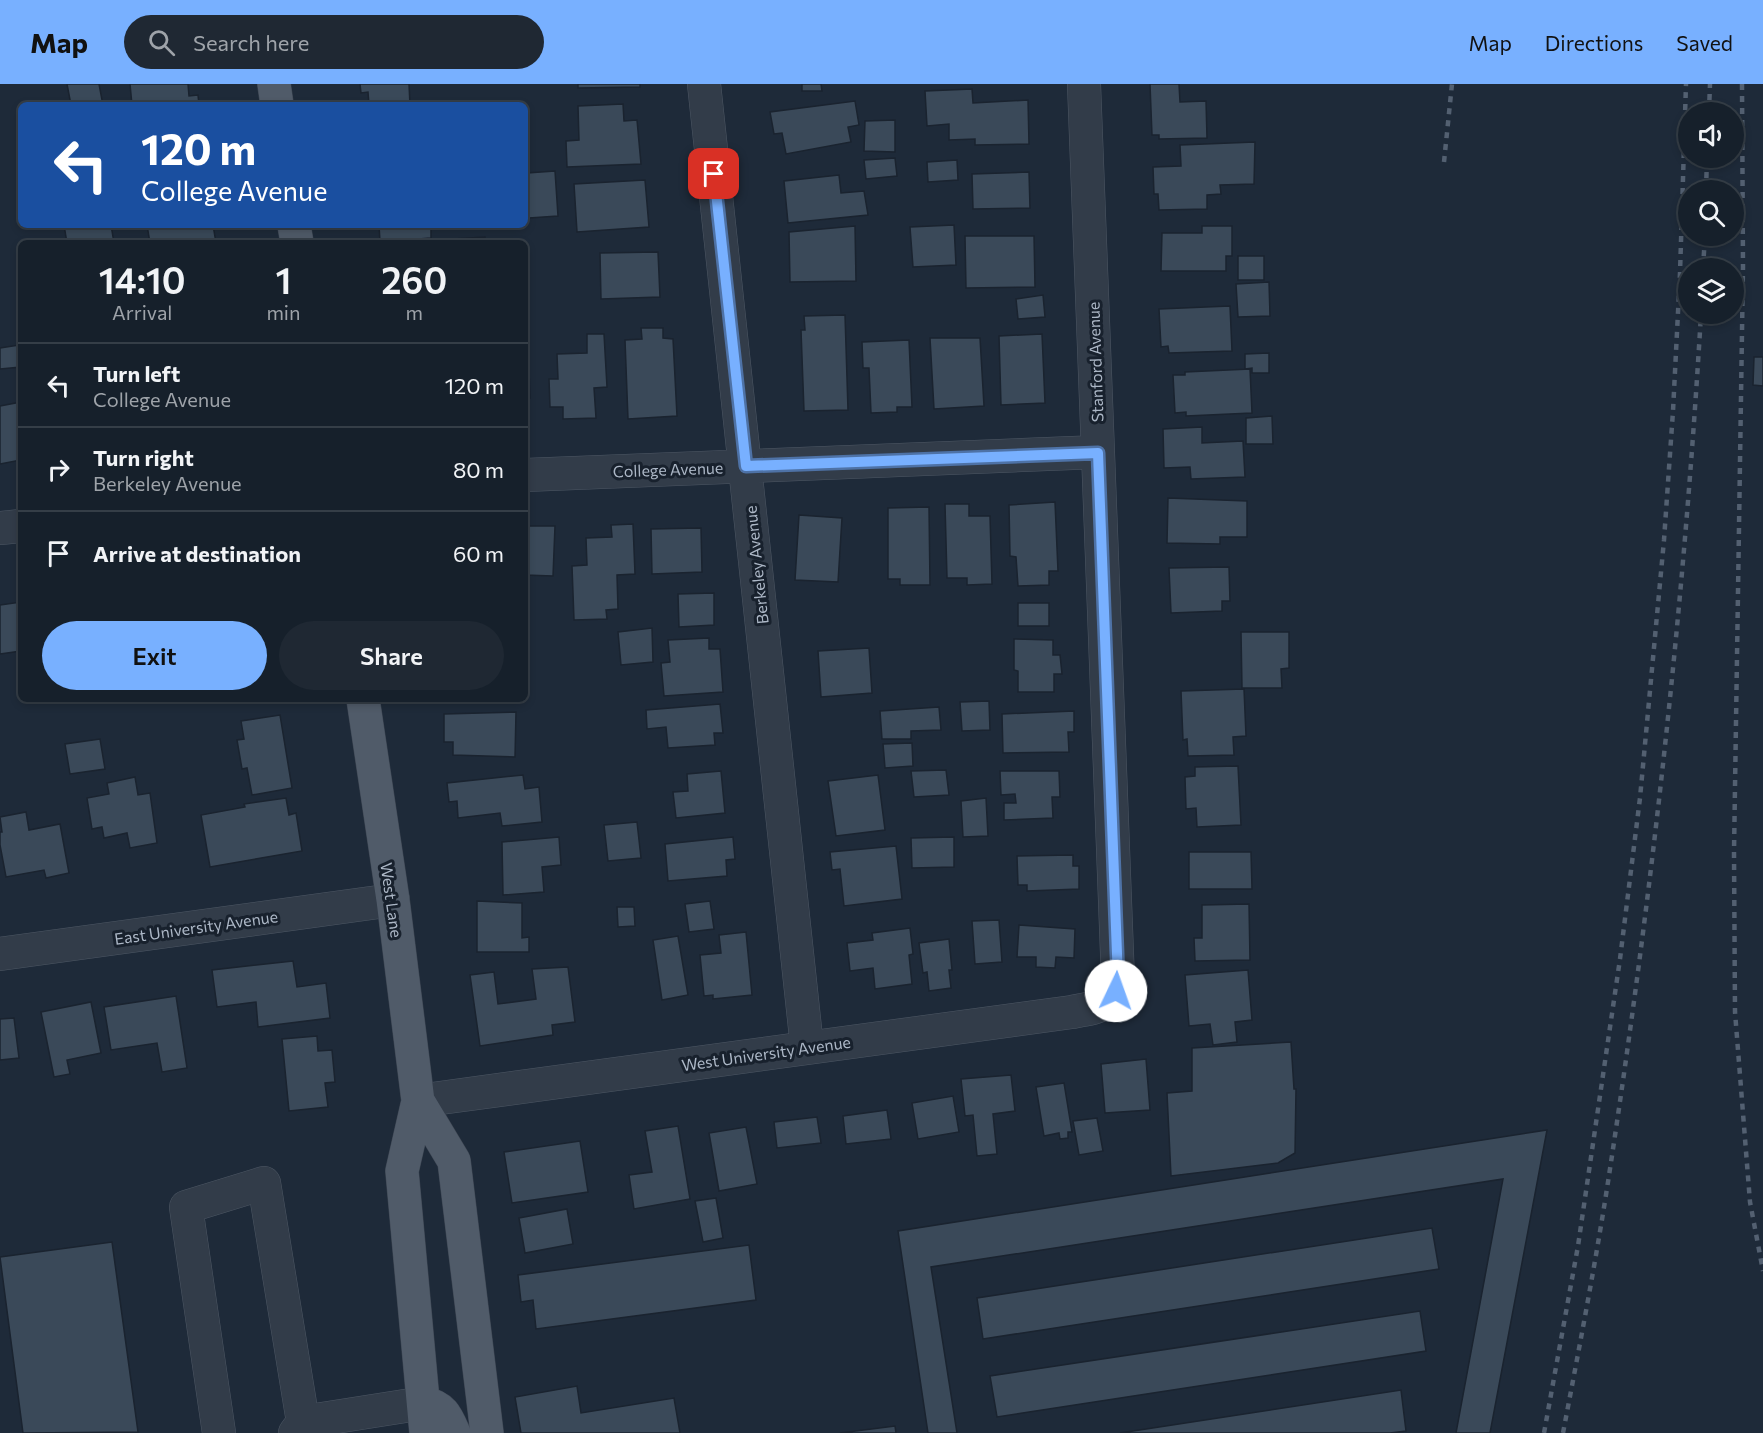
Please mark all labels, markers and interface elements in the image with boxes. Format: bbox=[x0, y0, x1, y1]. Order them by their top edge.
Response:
search box bbox=[124, 15, 544, 69]
text: Map bbox=[30, 25, 88, 59]
icon: search bbox=[145, 26, 178, 59]
text: Search here bbox=[193, 29, 309, 56]
text: Map bbox=[1469, 30, 1512, 55]
text: Directions bbox=[1545, 30, 1643, 55]
text: Saved bbox=[1676, 30, 1733, 55]
map controls bbox=[1678, 102, 1744, 324]
button: sound bbox=[1678, 102, 1744, 168]
text: 120 m bbox=[141, 122, 256, 174]
icon: left bbox=[42, 126, 120, 204]
pin bbox=[688, 148, 739, 199]
icon: arrive bbox=[697, 157, 730, 190]
text: College Avenue bbox=[141, 174, 327, 207]
button: search bbox=[1678, 180, 1744, 246]
text: 14:10 bbox=[99, 257, 186, 301]
text: 1 bbox=[275, 257, 291, 301]
text: 260 bbox=[381, 257, 447, 301]
button: layers bbox=[1678, 258, 1744, 324]
text: Arrival bbox=[112, 300, 172, 324]
text: min bbox=[266, 300, 300, 324]
text: m bbox=[405, 300, 423, 324]
street label: Stanford Avenue bbox=[1083, 301, 1107, 423]
text: Turn left bbox=[93, 360, 180, 387]
icon: left bbox=[42, 369, 75, 402]
text: 120 m bbox=[445, 372, 504, 399]
text: College Avenue bbox=[93, 387, 231, 411]
text: Turn right bbox=[93, 444, 194, 471]
icon: right bbox=[42, 453, 75, 486]
text: 80 m bbox=[453, 456, 504, 483]
street label: College Avenue bbox=[612, 458, 724, 480]
text: Berkeley Avenue bbox=[93, 471, 242, 495]
street label: Berkeley Avenue bbox=[740, 505, 772, 625]
icon: arrive bbox=[42, 537, 75, 570]
text: Arrive at destination bbox=[93, 540, 301, 567]
text: 60 m bbox=[453, 540, 504, 567]
button: Exit bbox=[42, 621, 267, 690]
button: Share bbox=[279, 621, 504, 690]
street label: West Lane bbox=[377, 861, 407, 939]
street label: East University Avenue bbox=[113, 906, 279, 948]
position arrow bbox=[1084, 959, 1148, 1023]
street label: West University Avenue bbox=[680, 1032, 852, 1074]

